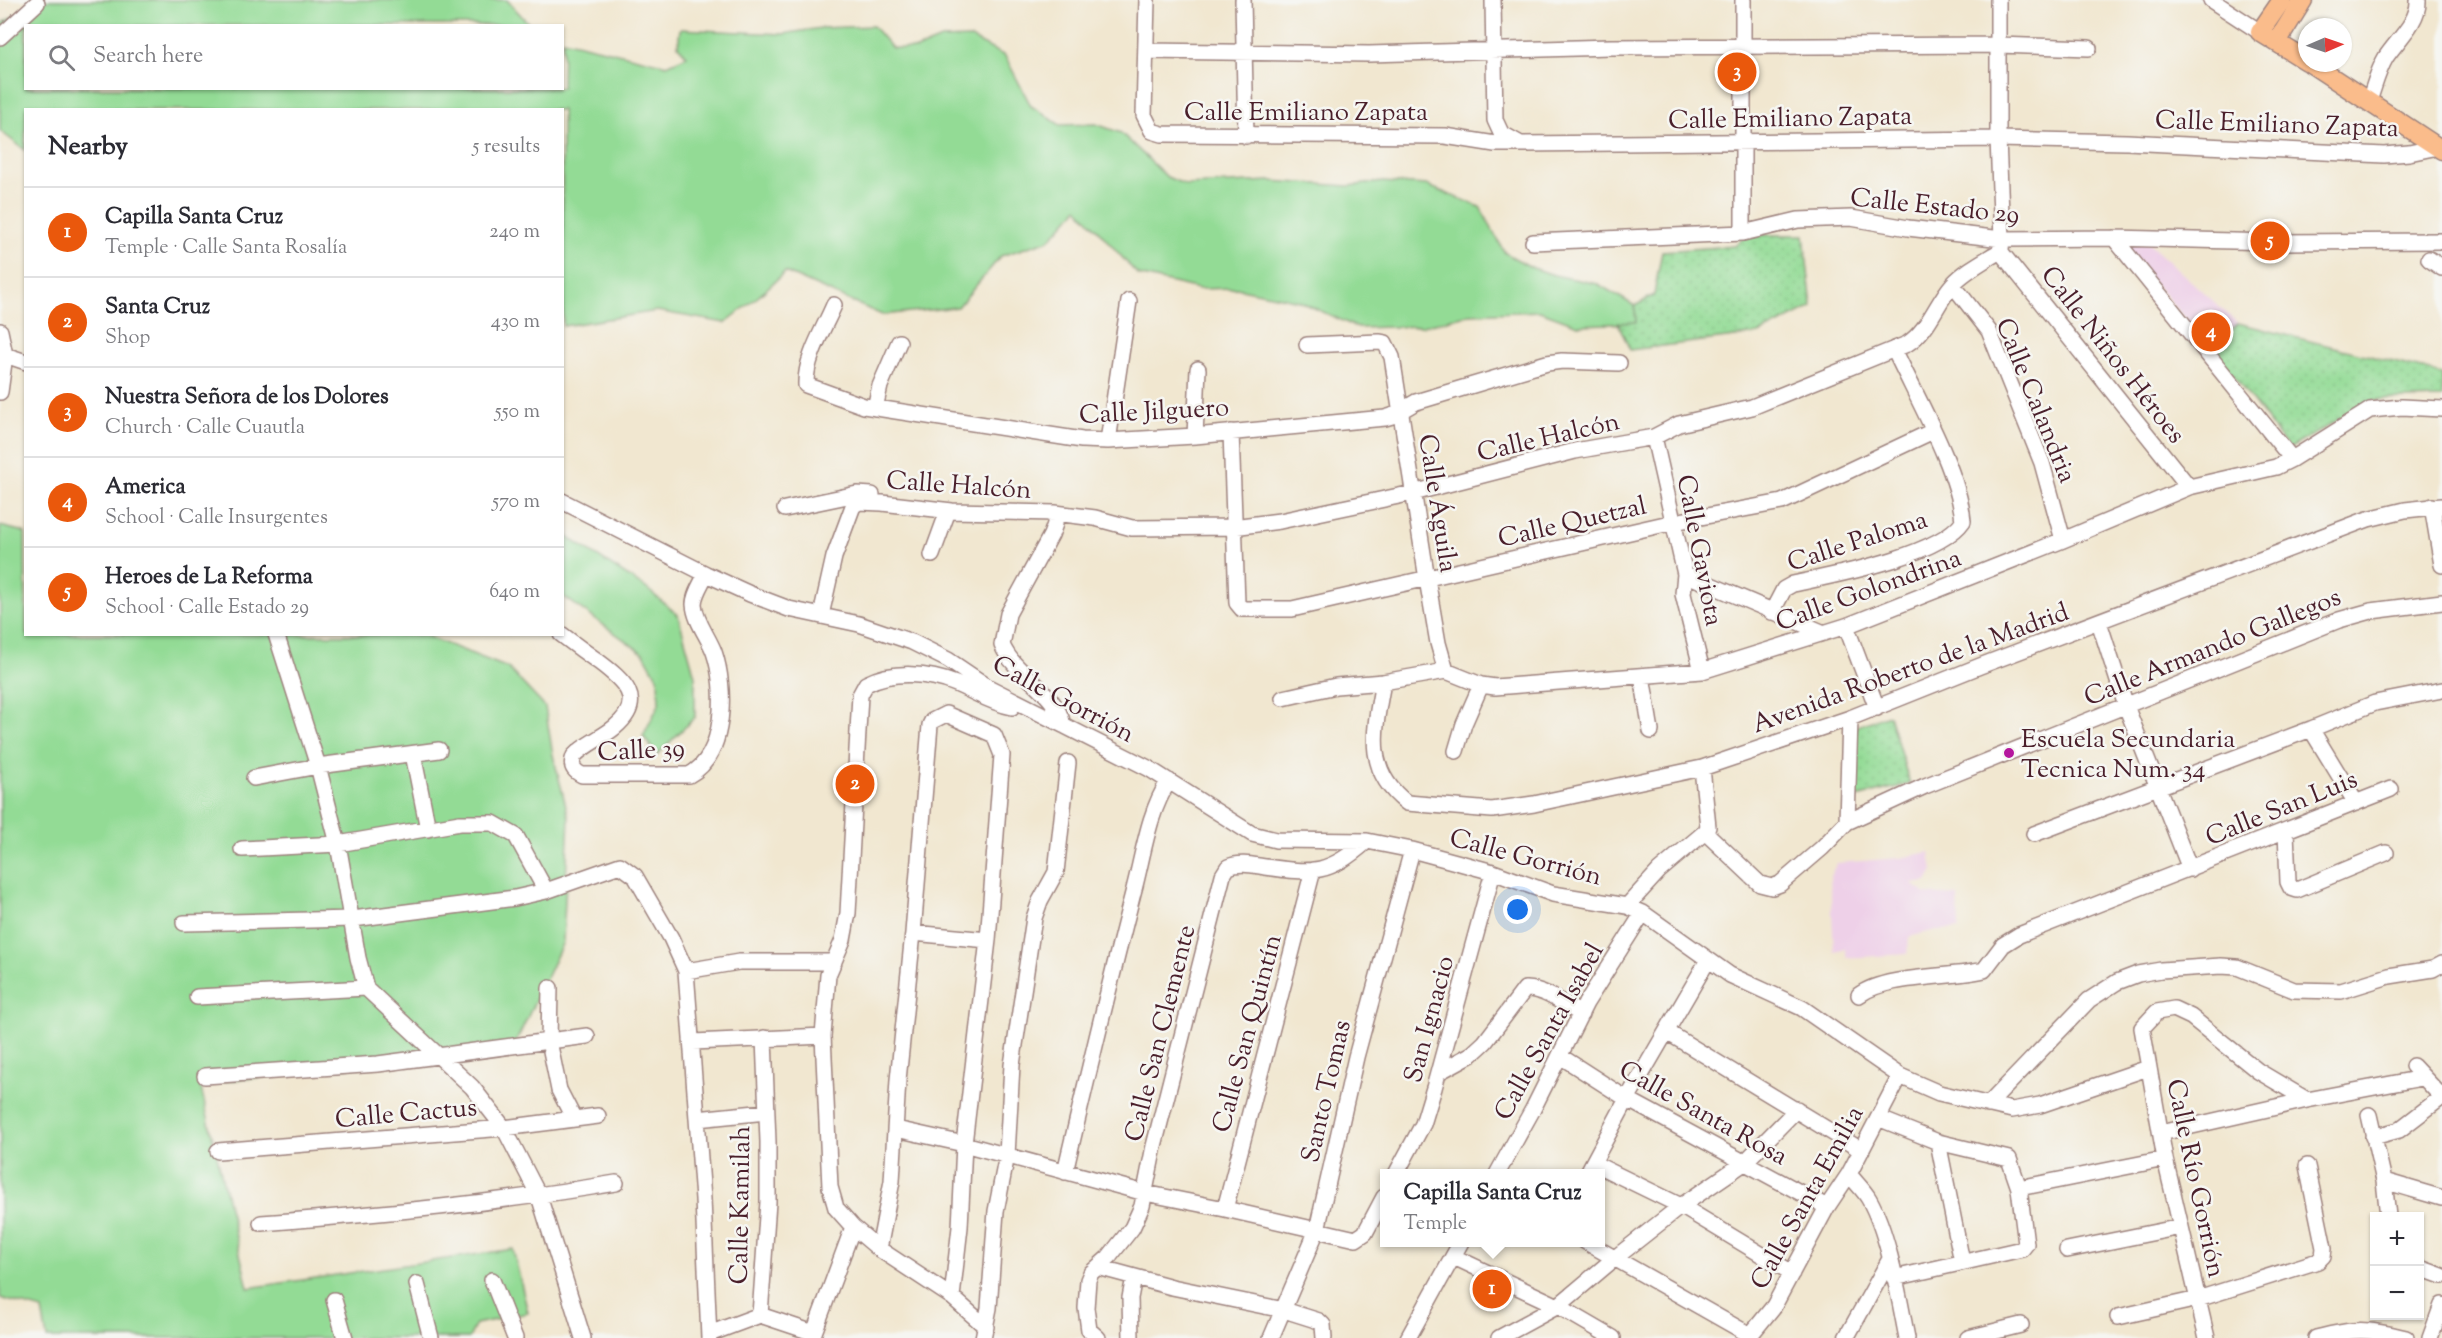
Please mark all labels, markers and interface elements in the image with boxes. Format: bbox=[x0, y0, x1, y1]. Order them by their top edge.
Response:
north arrow bbox=[2298, 18, 2352, 72]
search box bbox=[24, 24, 564, 90]
icon: search bbox=[45, 41, 78, 74]
text: Search here bbox=[93, 41, 203, 73]
pin: 3 bbox=[1718, 50, 1756, 94]
street label: Calle Emiliano Zapata bbox=[1184, 95, 1428, 132]
street label: Calle Emiliano Zapata bbox=[1668, 99, 1912, 140]
street label: Calle Emiliano Zapata bbox=[2154, 103, 2399, 148]
text: Nearby bbox=[48, 129, 128, 166]
text: 5 results bbox=[473, 133, 540, 162]
street label: Calle Estado 29 bbox=[1848, 180, 2021, 235]
text: Capilla Santa Cruz bbox=[105, 202, 283, 234]
text: 1 bbox=[64, 218, 71, 247]
text: 240 m bbox=[489, 218, 540, 247]
pin: 5 bbox=[2250, 218, 2290, 264]
text: Temple · Calle Santa Rosalía bbox=[105, 234, 347, 263]
street label: Calle Niños Héroes bbox=[2031, 259, 2193, 452]
text: Santa Cruz bbox=[105, 292, 210, 324]
text: 2 bbox=[63, 308, 72, 337]
text: 430 m bbox=[491, 308, 540, 337]
pin: 4 bbox=[2192, 310, 2230, 354]
street label: Calle Calandria bbox=[1985, 313, 2085, 489]
text: Shop bbox=[105, 324, 150, 353]
text: Nuestra Señora de los Dolores bbox=[105, 382, 389, 414]
street label: Calle Jilguero bbox=[1078, 390, 1230, 435]
text: 3 bbox=[63, 398, 72, 427]
text: 550 m bbox=[495, 398, 540, 427]
street label: Calle Halcón bbox=[1474, 404, 1624, 473]
text: Church · Calle Cuautla bbox=[105, 414, 305, 443]
street label: Calle Águila bbox=[1407, 432, 1466, 575]
street label: Calle Halcón bbox=[885, 463, 1033, 510]
text: America bbox=[105, 472, 186, 504]
street label: Calle Gaviota bbox=[1666, 472, 1731, 629]
text: 4 bbox=[62, 488, 73, 517]
text: 570 m bbox=[492, 488, 540, 517]
street label: Calle Quetzal bbox=[1495, 488, 1650, 558]
street label: Calle Paloma bbox=[1783, 502, 1933, 582]
text: School · Calle Insurgentes bbox=[105, 504, 328, 533]
street label: Calle Golondrina bbox=[1771, 541, 1967, 642]
text: Heroes de La Reforma bbox=[105, 562, 313, 594]
text: 5 bbox=[64, 578, 71, 607]
text: 640 m bbox=[489, 578, 540, 607]
street label: Calle Armando Gallegos bbox=[2079, 580, 2347, 717]
text: School · Calle Estado 29 bbox=[105, 594, 309, 623]
street label: Avenida Roberto de la Madrid bbox=[1747, 595, 2075, 744]
street label: Calle Gorrión bbox=[985, 647, 1141, 753]
place label: Escuela Secundaria Tecnica Num. 34 bbox=[2021, 722, 2235, 789]
street label: Calle 39 bbox=[597, 731, 686, 772]
marker: Escuela Secundaria Tecnica Num. 34 bbox=[2002, 746, 2016, 760]
pin: 2 bbox=[836, 762, 874, 806]
street label: Calle San Luis bbox=[2200, 762, 2364, 857]
street label: Calle Gorrión bbox=[1445, 820, 1606, 897]
your location bbox=[1503, 895, 1532, 924]
street label: Calle San Clemente bbox=[1117, 921, 1206, 1146]
street label: Calle San Quintín bbox=[1204, 930, 1293, 1137]
street label: Calle Santa Isabel bbox=[1486, 937, 1614, 1128]
street label: San Ignacio bbox=[1396, 952, 1465, 1087]
street label: Santo Tomas bbox=[1293, 1017, 1362, 1166]
street label: Calle Santa Rosa bbox=[1612, 1052, 1794, 1176]
street label: Calle Río Gorrión bbox=[2155, 1076, 2234, 1281]
street label: Calle Cactus bbox=[334, 1090, 479, 1139]
street label: Calle Santa Emilia bbox=[1742, 1100, 1874, 1297]
street label: Calle Kamilah bbox=[722, 1125, 761, 1285]
popup bbox=[1380, 1169, 1605, 1247]
text: Capilla Santa Cruz bbox=[1404, 1178, 1581, 1210]
text: Temple bbox=[1404, 1210, 1467, 1239]
map controls bbox=[2370, 1212, 2424, 1320]
button: + bbox=[2370, 1212, 2424, 1266]
pin: 1 bbox=[1472, 1266, 1512, 1312]
button: − bbox=[2370, 1266, 2424, 1320]

